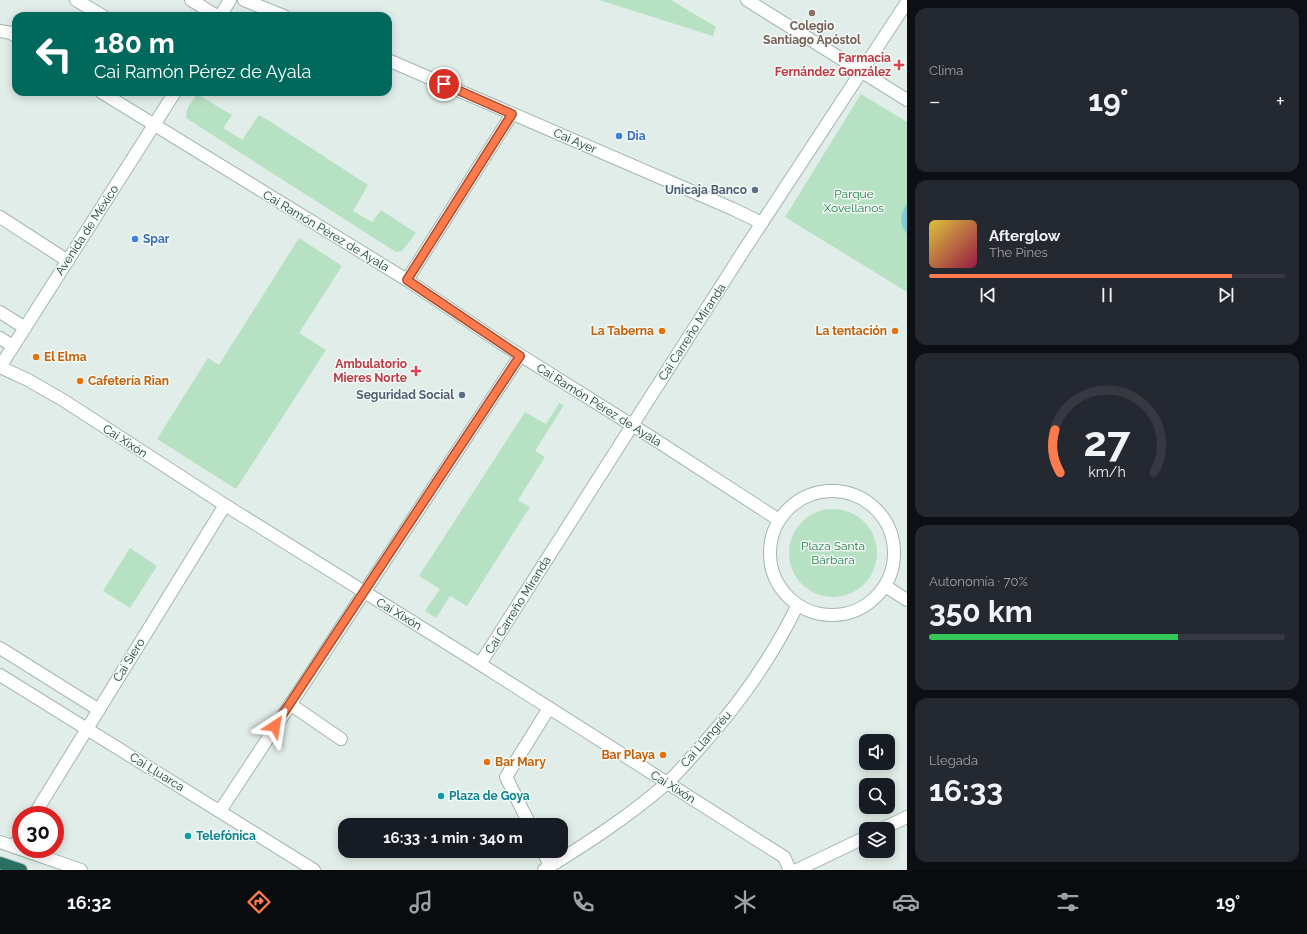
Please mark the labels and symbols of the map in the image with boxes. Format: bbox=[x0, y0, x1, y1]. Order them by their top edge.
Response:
marker: Colegio Santiago Apóstol bbox=[807, 8, 817, 18]
place label: Colegio Santiago Apóstol bbox=[763, 19, 861, 47]
place label: Farmacia Fernández González bbox=[775, 51, 891, 79]
marker: Farmacia Fernández González bbox=[894, 60, 904, 70]
pin bbox=[427, 67, 461, 101]
street label: Cai Ayer bbox=[551, 126, 599, 157]
place label: Dia bbox=[627, 129, 646, 143]
marker: Dia bbox=[614, 131, 624, 141]
street label: Avenida de México bbox=[53, 182, 121, 278]
place label: Unicaja Banco bbox=[665, 183, 747, 197]
marker: Unicaja Banco bbox=[750, 185, 760, 195]
park label: Parque Xovellanos bbox=[824, 187, 884, 215]
street label: Cai Ramón Pérez de Ayala bbox=[260, 188, 392, 274]
place label: Spar bbox=[143, 232, 170, 246]
marker: Spar bbox=[130, 234, 140, 244]
street label: Cai Carreño Miranda bbox=[655, 281, 729, 383]
place label: La Taberna bbox=[591, 324, 654, 338]
place label: La tentación bbox=[815, 324, 887, 338]
marker: La Taberna bbox=[657, 326, 667, 336]
marker: La tentación bbox=[890, 326, 900, 336]
place label: El Elma bbox=[44, 350, 87, 364]
marker: El Elma bbox=[31, 352, 41, 362]
place label: Ambulatorio Mieres Norte bbox=[333, 357, 407, 385]
street label: Cai Ramón Pérez de Ayala bbox=[534, 361, 664, 449]
marker: Ambulatorio Mieres Norte bbox=[410, 365, 422, 377]
place label: Cafetería Rian bbox=[88, 374, 169, 388]
marker: Cafetería Rian bbox=[75, 376, 85, 386]
place label: Seguridad Social bbox=[356, 388, 454, 402]
marker: Seguridad Social bbox=[457, 390, 467, 400]
street label: Cai Xixón bbox=[100, 421, 150, 461]
park label: Plaza Santa Bárbara bbox=[801, 539, 865, 567]
street label: Cai Carreño Miranda bbox=[482, 554, 554, 656]
street label: Cai Xixón bbox=[374, 595, 424, 633]
street label: Cai Siero bbox=[110, 636, 148, 684]
position arrow bbox=[254, 705, 296, 747]
street label: Cai Llangréu bbox=[678, 708, 734, 770]
place label: Bar Playa bbox=[601, 748, 655, 762]
street label: Cai Ḷḷuarca bbox=[127, 750, 187, 794]
marker: Bar Playa bbox=[658, 750, 668, 760]
place label: Bar Mary bbox=[495, 755, 546, 769]
marker: Bar Mary bbox=[482, 757, 492, 767]
street label: Cai Xixón bbox=[648, 768, 698, 806]
place label: Plaza de Goya bbox=[449, 789, 530, 803]
marker: Plaza de Goya bbox=[436, 791, 446, 801]
speed limit sign: 30 bbox=[12, 806, 64, 858]
place label: Telefónica bbox=[196, 829, 256, 843]
marker: Telefónica bbox=[183, 831, 193, 841]

